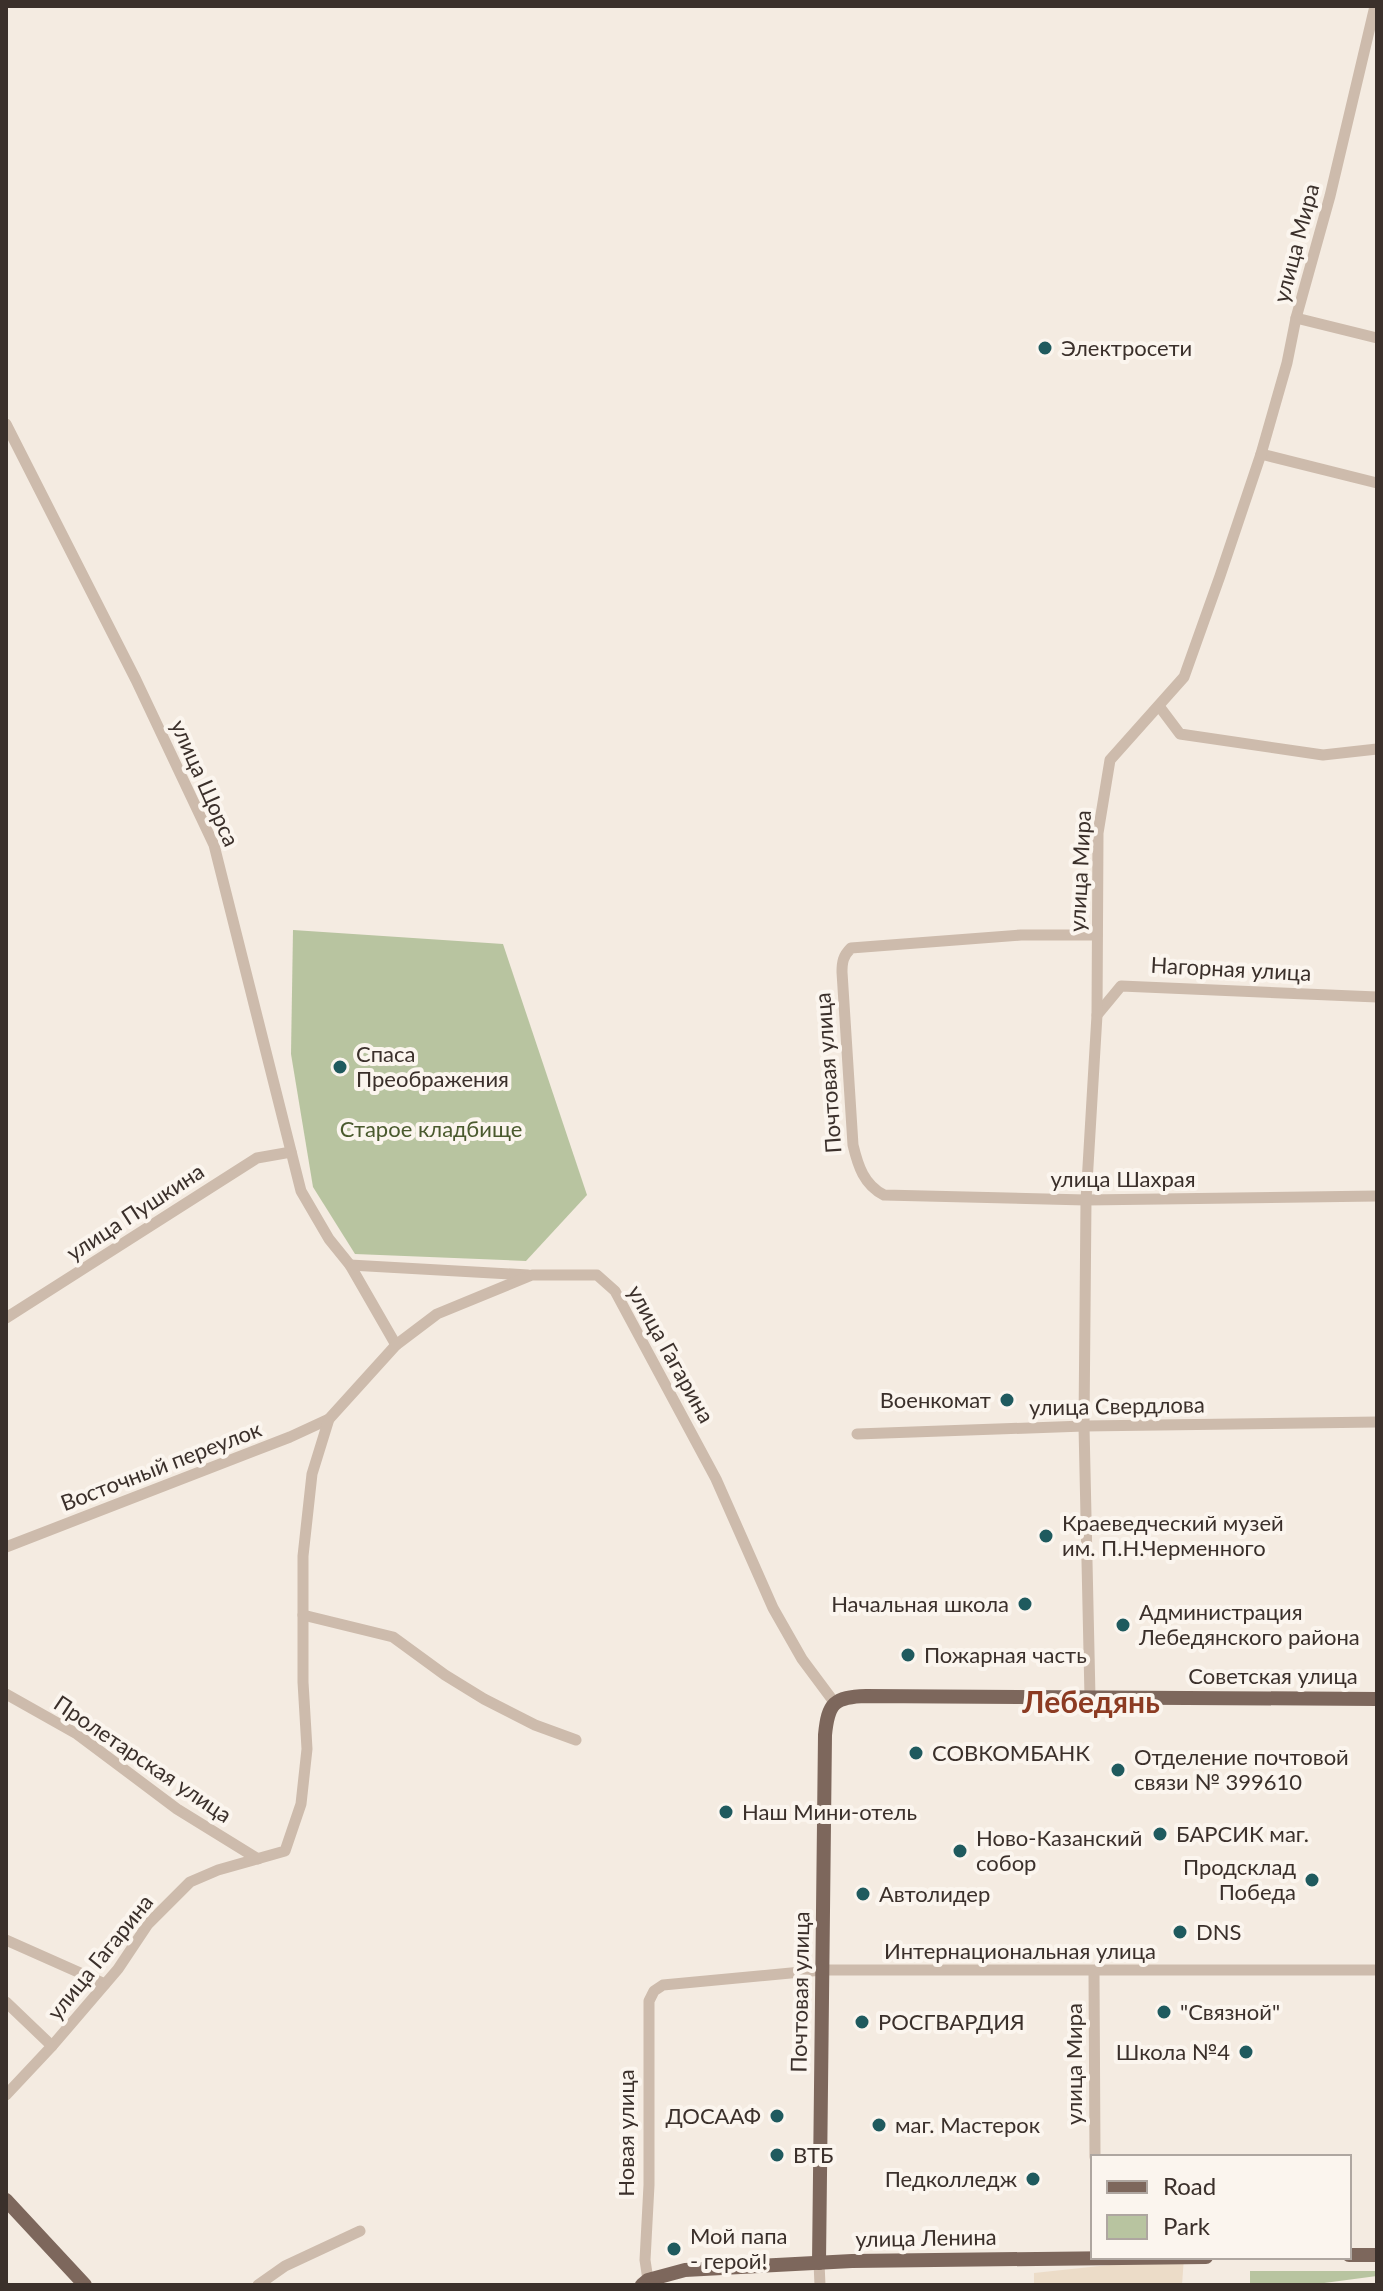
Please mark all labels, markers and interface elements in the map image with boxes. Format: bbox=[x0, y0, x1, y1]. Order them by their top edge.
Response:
street label: улица Мира bbox=[1267, 181, 1324, 305]
place label: Электросети bbox=[1061, 334, 1192, 361]
marker: Электросети bbox=[1036, 339, 1054, 357]
street label: улица Щорса bbox=[165, 715, 245, 850]
street label: улица Мира bbox=[1063, 809, 1096, 933]
street label: Нагорная улица bbox=[1150, 951, 1312, 986]
street label: Почтовая улица bbox=[808, 992, 847, 1154]
place label: Спаса Преображения bbox=[356, 1040, 509, 1092]
marker: Спаса Преображения bbox=[331, 1058, 349, 1076]
park label: Старое кладбище bbox=[340, 1115, 522, 1142]
street label: улица Пушкина bbox=[61, 1157, 209, 1266]
street label: улица Шахрая bbox=[1050, 1165, 1196, 1192]
street label: улица Гагарина bbox=[622, 1280, 720, 1427]
place label: Военкомат bbox=[880, 1386, 991, 1413]
street label: улица Свердлова bbox=[1029, 1390, 1205, 1421]
marker: Военкомат bbox=[998, 1391, 1016, 1409]
street label: Восточный переулок bbox=[57, 1415, 266, 1516]
place label: Краеведческий музей им. П.Н.Черменного bbox=[1062, 1509, 1284, 1561]
marker: Краеведческий музей им. П.Н.Черменного bbox=[1037, 1527, 1055, 1545]
place label: Начальная школа bbox=[831, 1590, 1009, 1617]
marker: Начальная школа bbox=[1016, 1595, 1034, 1613]
place label: Администрация Лебедянского района bbox=[1138, 1598, 1360, 1650]
marker: Администрация Лебедянского района bbox=[1114, 1616, 1132, 1634]
place label: Пожарная часть bbox=[924, 1641, 1087, 1668]
marker: Пожарная часть bbox=[899, 1646, 917, 1664]
street label: Советская улица bbox=[1188, 1662, 1358, 1689]
district label: Лебедянь bbox=[1021, 1683, 1160, 1719]
street label: Пролетарская улица bbox=[49, 1689, 237, 1828]
place label: СОВКОМБАНК bbox=[932, 1739, 1090, 1766]
place label: Отделение почтовой связи № 399610 bbox=[1134, 1743, 1349, 1795]
marker: СОВКОМБАНК bbox=[907, 1744, 925, 1762]
marker: Отделение почтовой связи № 399610 bbox=[1109, 1761, 1127, 1779]
place label: Наш Мини-отель bbox=[742, 1798, 917, 1825]
marker: Наш Мини-отель bbox=[717, 1803, 735, 1821]
place label: БАРСИК маг. bbox=[1176, 1820, 1309, 1847]
place label: Ново-Казанский собор bbox=[976, 1824, 1142, 1876]
marker: БАРСИК маг. bbox=[1151, 1825, 1169, 1843]
marker: Ново-Казанский собор bbox=[951, 1842, 969, 1860]
place label: Продсклад Победа bbox=[1183, 1853, 1296, 1905]
marker: Продсклад Победа bbox=[1303, 1871, 1321, 1889]
place label: Автолидер bbox=[879, 1880, 990, 1907]
marker: Автолидер bbox=[854, 1885, 872, 1903]
street label: улица Гагарина bbox=[41, 1889, 158, 2025]
street label: Почтовая улица bbox=[785, 1911, 814, 2073]
place label: DNS bbox=[1196, 1918, 1241, 1945]
marker: DNS bbox=[1171, 1923, 1189, 1941]
street label: Интернациональная улица bbox=[884, 1937, 1156, 1964]
place label: "Связной" bbox=[1180, 1998, 1280, 2025]
street label: улица Мира bbox=[1060, 2003, 1087, 2125]
marker: "Связной" bbox=[1155, 2003, 1173, 2021]
place label: РОСГВАРДИЯ bbox=[878, 2008, 1025, 2035]
marker: РОСГВАРДИЯ bbox=[853, 2013, 871, 2031]
place label: Школа №4 bbox=[1116, 2038, 1230, 2065]
marker: Школа №4 bbox=[1237, 2043, 1255, 2061]
street label: Новая улица bbox=[612, 2069, 639, 2197]
place label: ДОСААФ bbox=[665, 2102, 761, 2129]
marker: ДОСААФ bbox=[768, 2107, 786, 2125]
place label: маг. Мастерок bbox=[895, 2111, 1041, 2138]
marker: маг. Мастерок bbox=[870, 2116, 888, 2134]
place label: ВТБ bbox=[793, 2141, 834, 2168]
marker: ВТБ bbox=[768, 2146, 786, 2164]
legend bbox=[1091, 2155, 1351, 2259]
place label: Педколледж bbox=[885, 2165, 1018, 2192]
marker: Педколледж bbox=[1024, 2170, 1042, 2188]
text: Road bbox=[1163, 2171, 1216, 2200]
text: Park bbox=[1163, 2211, 1211, 2240]
place label: Мой папа - герой! bbox=[690, 2222, 788, 2274]
street label: улица Ленина bbox=[855, 2223, 997, 2252]
marker: Мой папа - герой! bbox=[665, 2240, 683, 2258]

